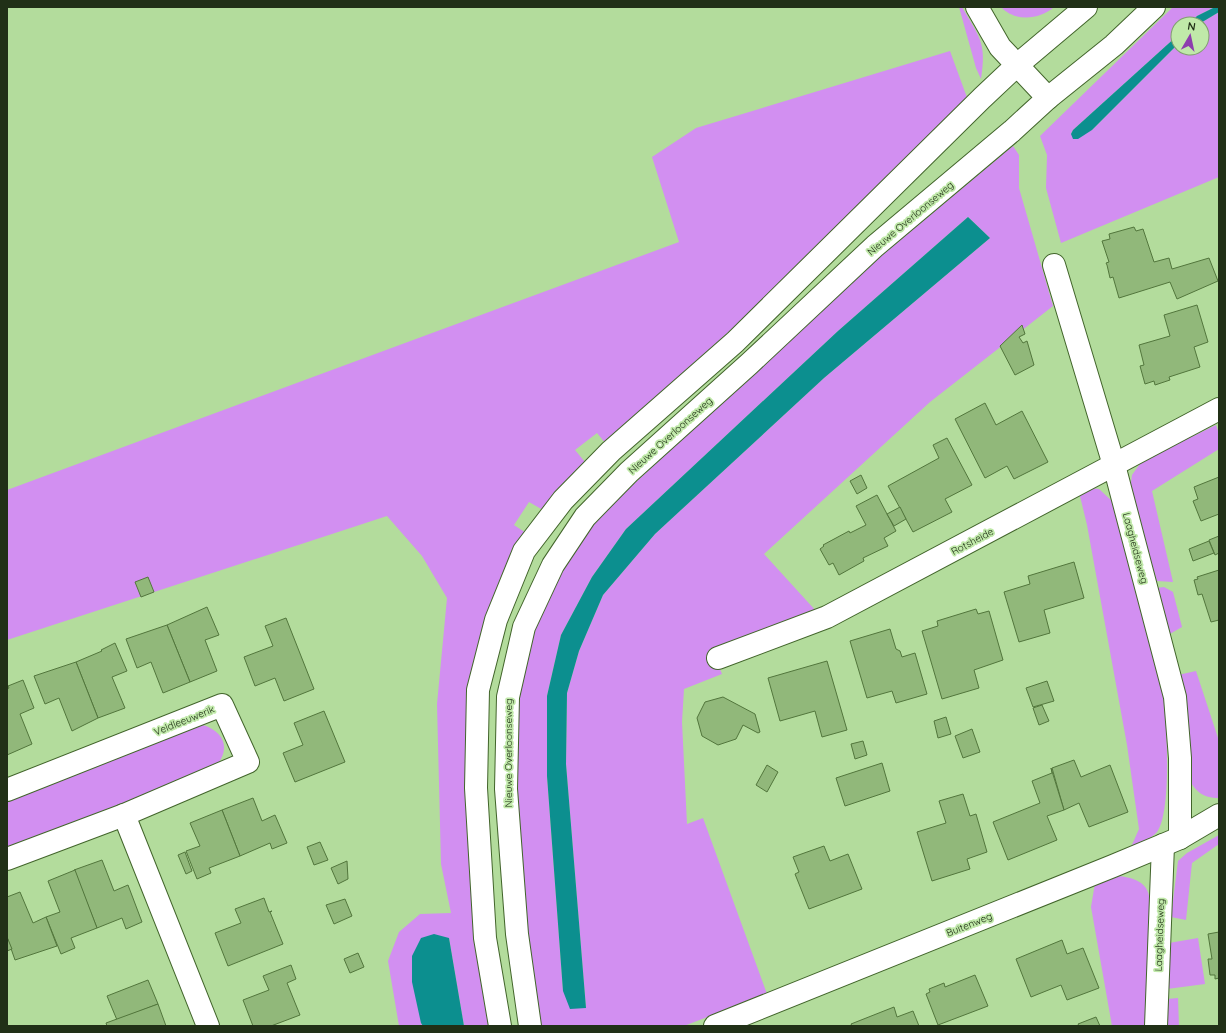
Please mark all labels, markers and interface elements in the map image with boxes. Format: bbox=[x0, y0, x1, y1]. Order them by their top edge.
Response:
north arrow bbox=[1170, 16, 1210, 56]
text: N bbox=[1186, 19, 1197, 34]
street label: Nieuwe Overloonseweg bbox=[864, 178, 956, 258]
street label: Nieuwe Overloonseweg bbox=[626, 394, 715, 477]
street label: Laagheidseweg bbox=[1120, 511, 1151, 585]
street label: Rotsheide bbox=[949, 525, 996, 558]
street label: Nieuwe Overloonseweg bbox=[502, 699, 515, 807]
street label: Veldleeuwerik bbox=[152, 702, 216, 738]
street label: Laagheidseweg bbox=[1152, 898, 1167, 972]
street label: Buitenweg bbox=[944, 909, 994, 940]

